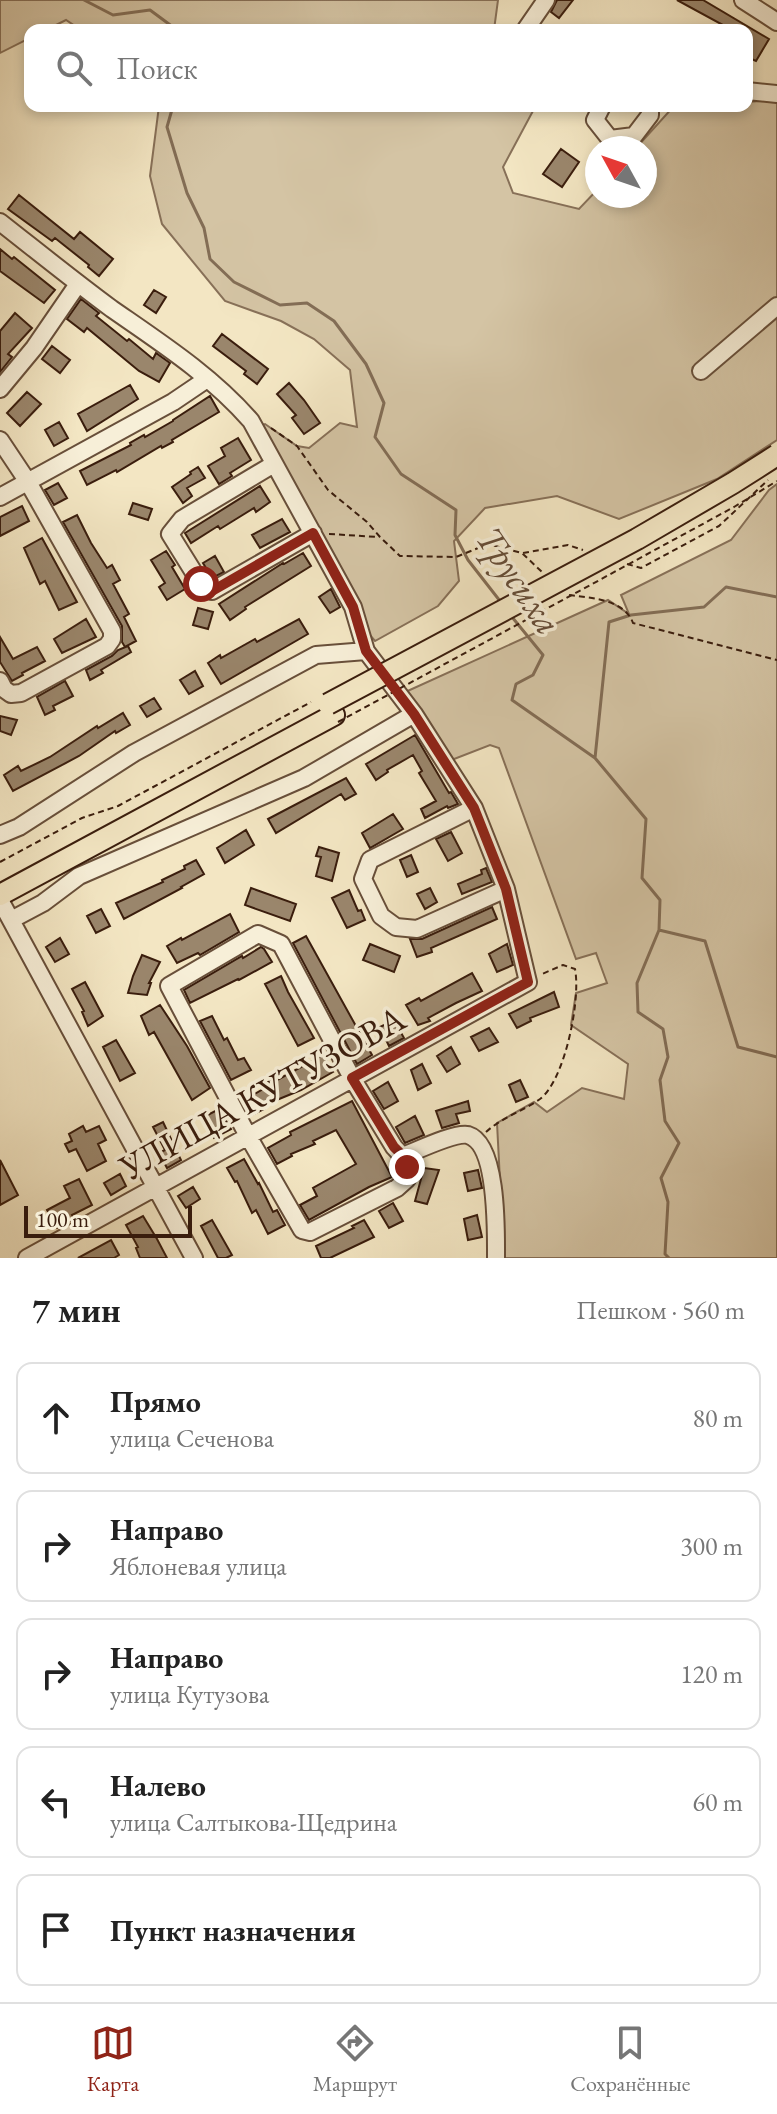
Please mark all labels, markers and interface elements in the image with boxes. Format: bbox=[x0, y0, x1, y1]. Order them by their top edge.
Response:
search box bbox=[24, 24, 753, 112]
icon: search bbox=[52, 46, 96, 90]
text: Поиск bbox=[116, 49, 198, 88]
north arrow bbox=[585, 136, 657, 208]
water label: Трусиха bbox=[465, 516, 574, 644]
route start bbox=[183, 566, 219, 602]
street label: УЛИЦА КУТУЗОВА bbox=[110, 994, 414, 1191]
route end bbox=[389, 1149, 425, 1185]
scale bar bbox=[24, 1202, 192, 1238]
text: 100 m bbox=[36, 1205, 89, 1234]
text: 7 мин bbox=[32, 1288, 121, 1332]
text: Пешком · 560 m bbox=[576, 1293, 745, 1327]
text: Прямо bbox=[110, 1382, 201, 1421]
icon: ahead bbox=[34, 1396, 78, 1440]
text: 80 m bbox=[693, 1401, 743, 1435]
text: улица Сеченова bbox=[110, 1421, 274, 1455]
text: Направо bbox=[110, 1510, 223, 1549]
icon: right bbox=[34, 1524, 78, 1568]
text: 300 m bbox=[680, 1529, 743, 1563]
text: Яблоневая улица bbox=[110, 1549, 287, 1583]
text: Направо bbox=[110, 1638, 223, 1677]
icon: right bbox=[34, 1652, 78, 1696]
text: 120 m bbox=[680, 1657, 743, 1691]
text: улица Кутузова bbox=[110, 1677, 269, 1711]
text: Налево bbox=[110, 1766, 206, 1805]
icon: left bbox=[34, 1780, 78, 1824]
text: 60 m bbox=[693, 1785, 743, 1819]
text: улица Салтыкова-Щедрина bbox=[110, 1805, 397, 1839]
icon: arrive bbox=[34, 1908, 78, 1952]
text: Пункт назначения bbox=[110, 1911, 356, 1950]
tab: Карта bbox=[87, 2021, 139, 2098]
tab: Маршрут bbox=[313, 2021, 397, 2098]
tab: Сохранённые bbox=[570, 2021, 690, 2098]

